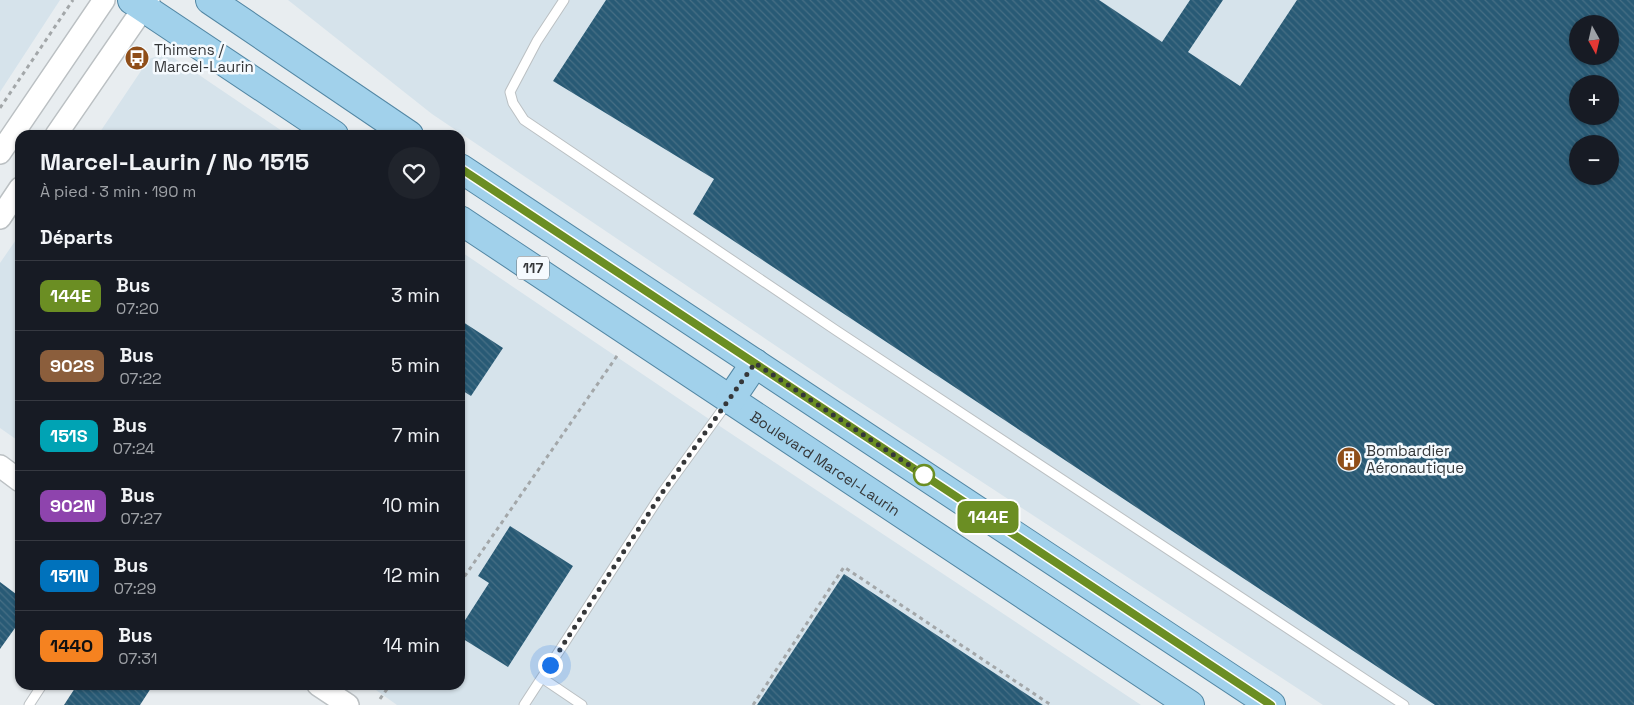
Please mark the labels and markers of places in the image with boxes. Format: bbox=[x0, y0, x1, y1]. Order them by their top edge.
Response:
place label: Thimens / Marcel-Laurin bbox=[154, 40, 254, 76]
bus stop icon: Thimens / Marcel-Laurin bbox=[124, 45, 150, 71]
place label: Bombardier Aéronautique bbox=[1366, 441, 1464, 477]
building icon: Bombardier Aéronautique bbox=[1336, 446, 1362, 472]
unlabelled marker bbox=[913, 464, 935, 486]

